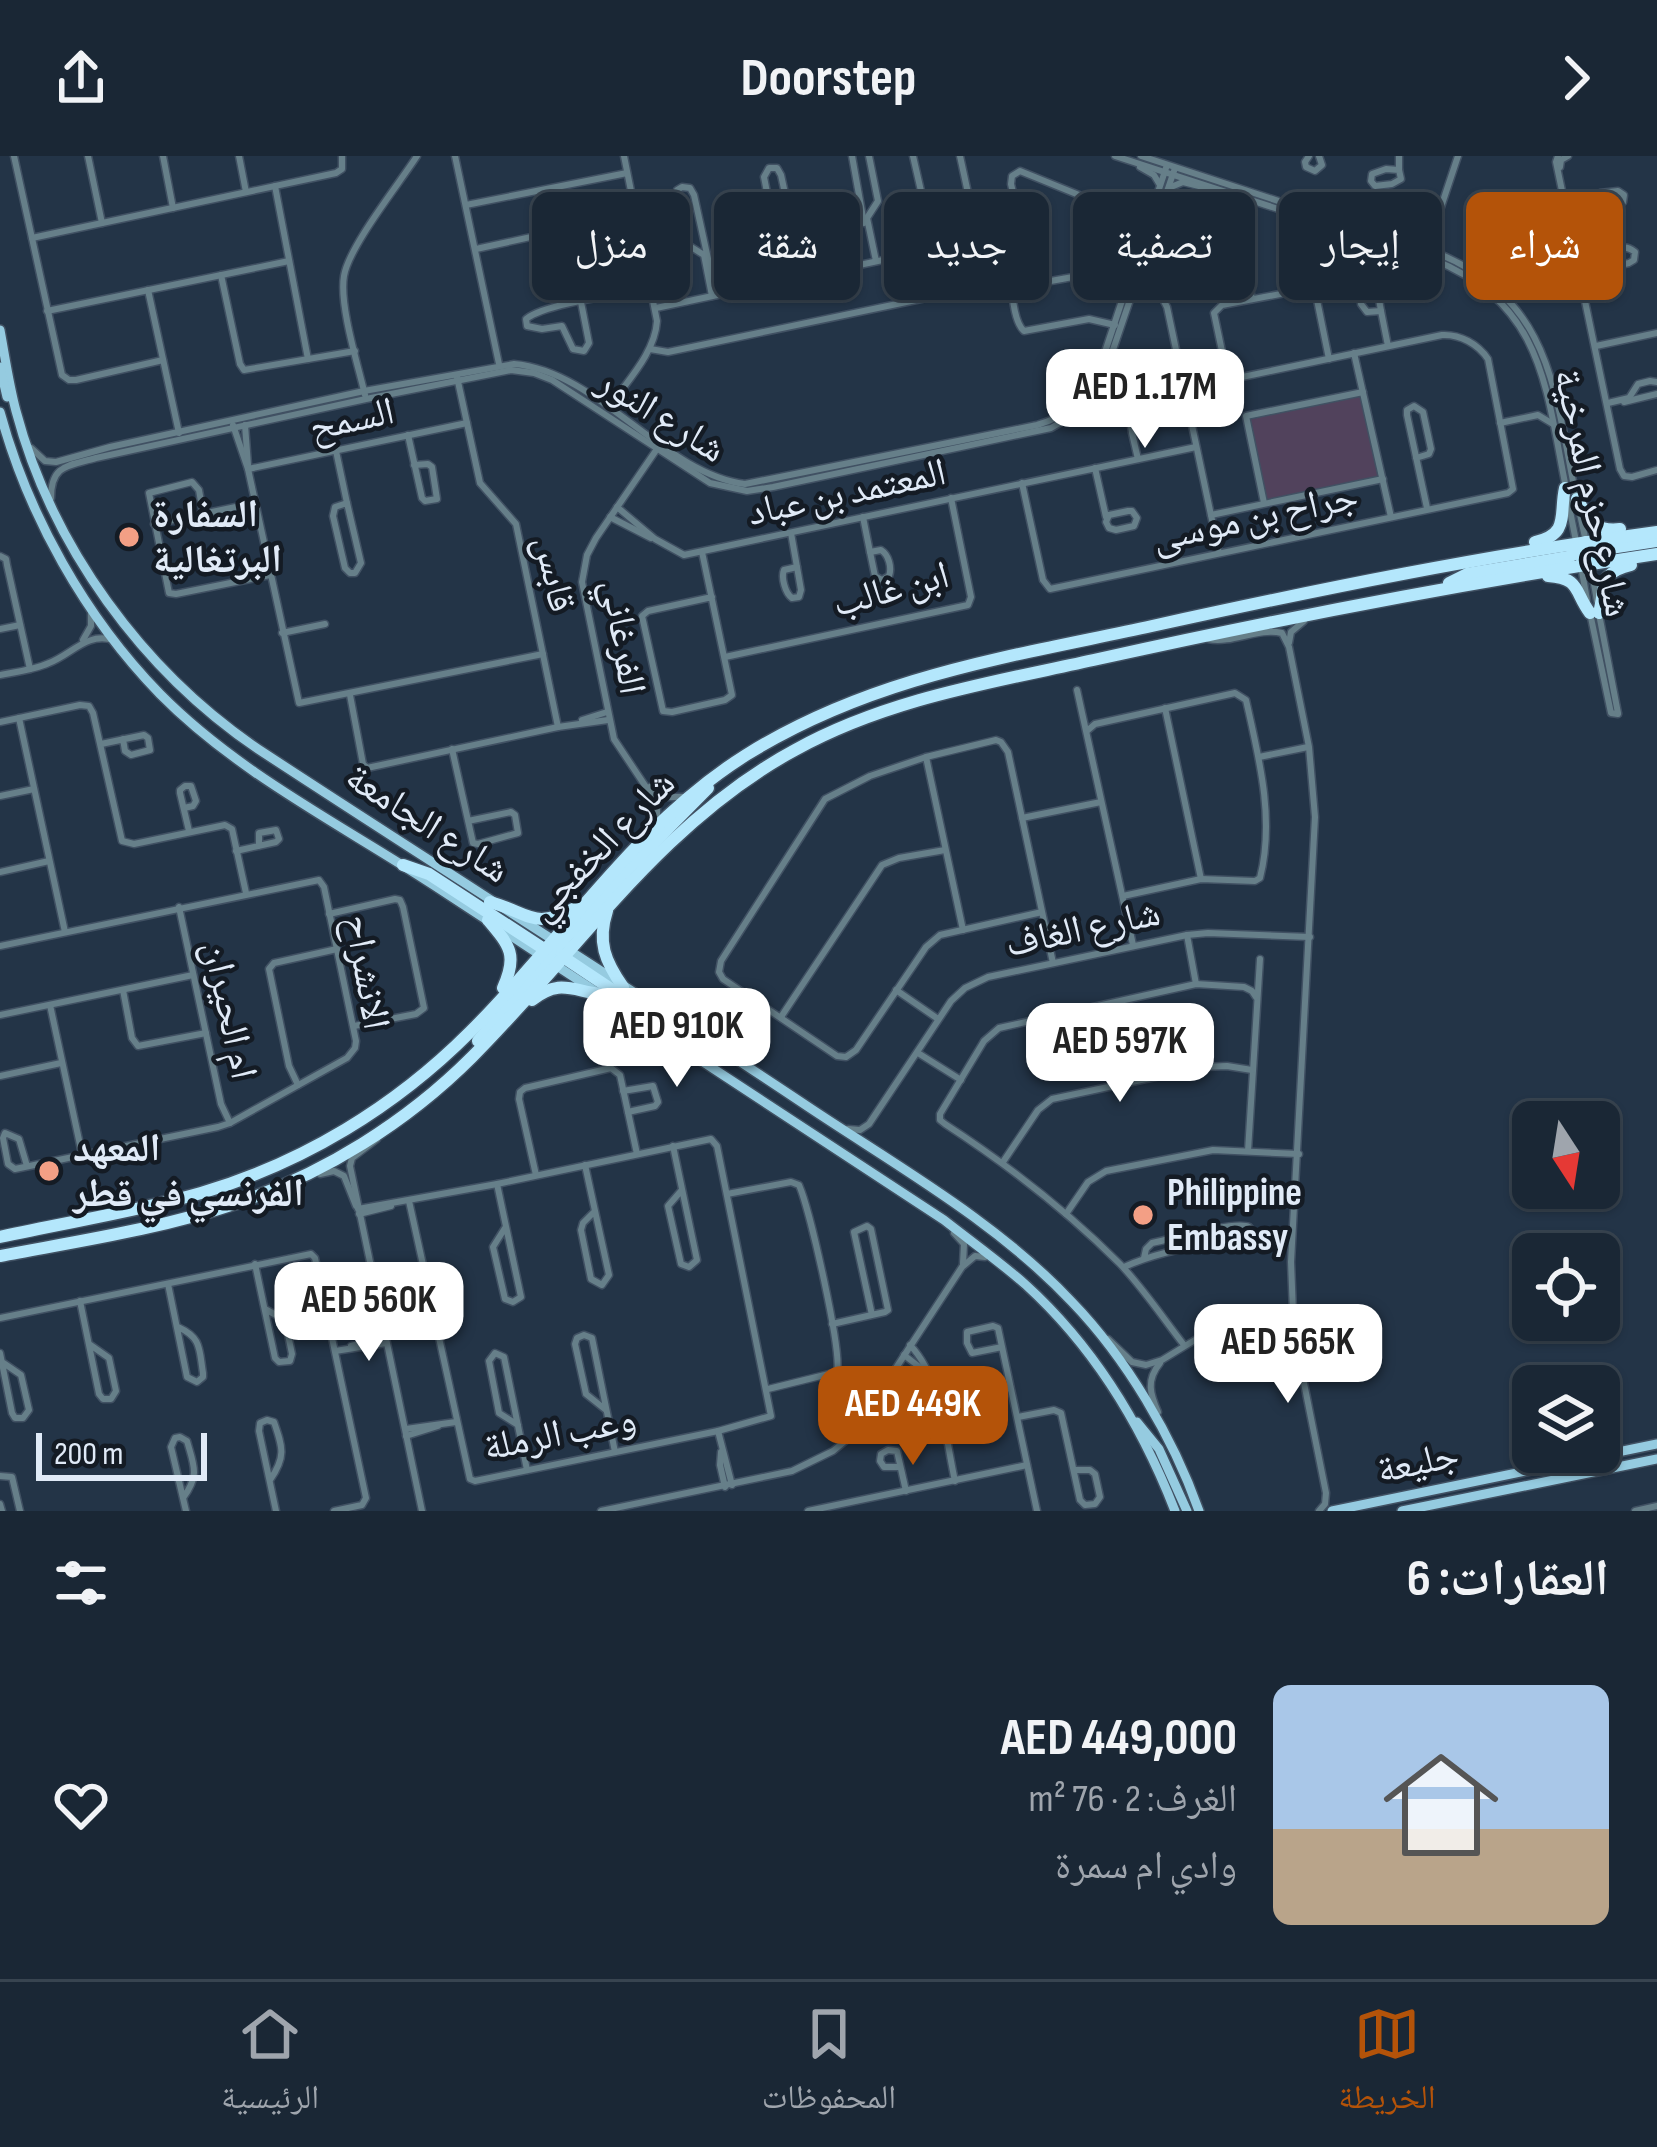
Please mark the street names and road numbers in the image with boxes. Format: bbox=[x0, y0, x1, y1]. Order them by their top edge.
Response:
street label: شارع النور bbox=[587, 358, 734, 474]
street label: شارع حزم المرخية bbox=[1542, 365, 1641, 621]
street label: السمح bbox=[305, 388, 399, 452]
street label: المعتمد بن عباد bbox=[744, 449, 950, 537]
street label: جراح بن موسى bbox=[1148, 473, 1362, 563]
street label: قابس bbox=[523, 532, 585, 616]
street label: ابن غالب bbox=[828, 552, 954, 628]
street label: الفرغاني bbox=[585, 576, 655, 699]
street label: شارع الجامعة bbox=[336, 754, 518, 894]
street label: شارع الخفجي bbox=[519, 761, 690, 935]
street label: شارع الغاف bbox=[1001, 890, 1165, 968]
street label: الانشراح bbox=[333, 911, 399, 1033]
street label: ام الحيران bbox=[190, 937, 267, 1084]
street label: وعب الرملة bbox=[480, 1396, 640, 1472]
street label: جليعة bbox=[1373, 1431, 1463, 1495]

